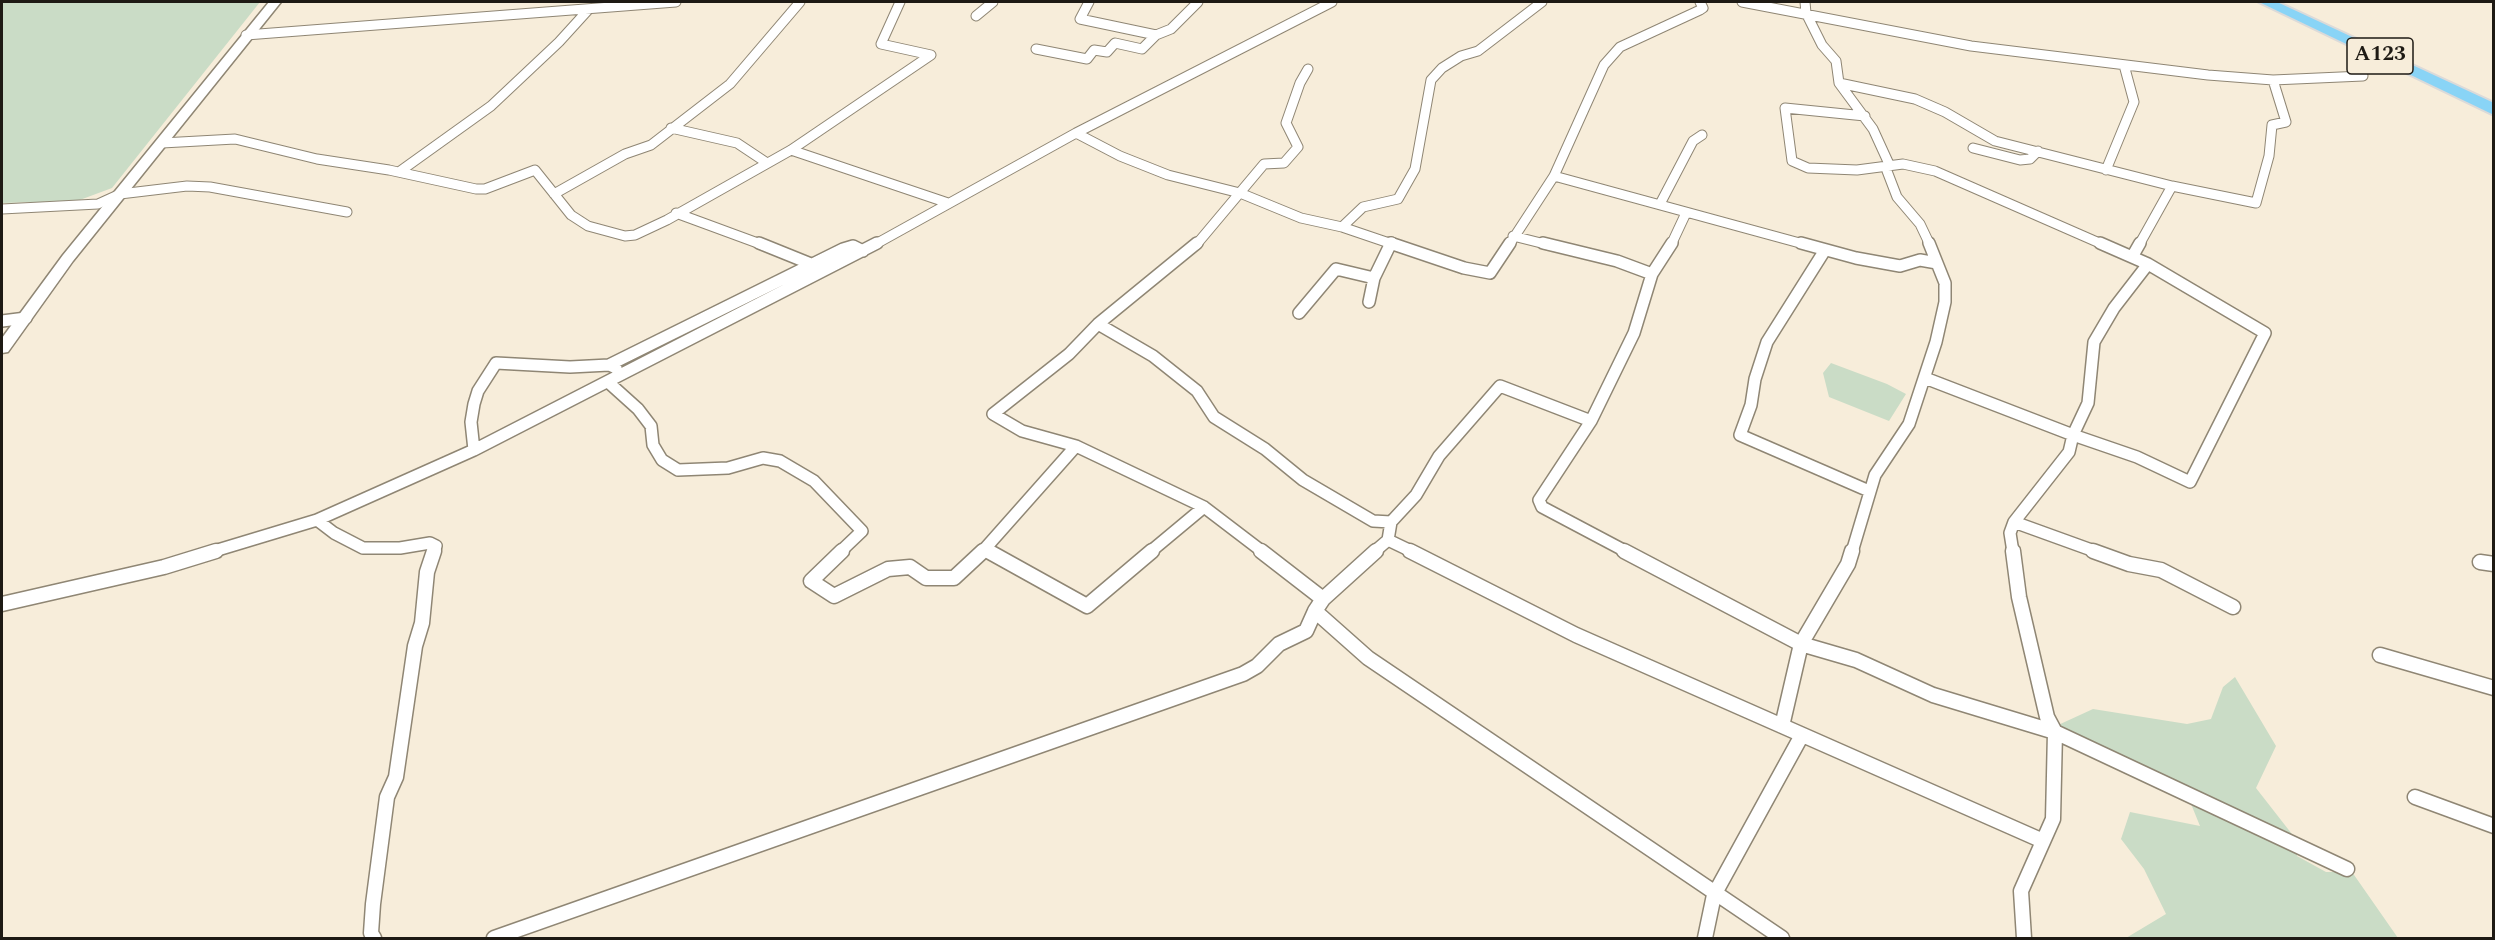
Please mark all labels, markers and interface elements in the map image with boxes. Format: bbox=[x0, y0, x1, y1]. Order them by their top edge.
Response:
road number: A123 bbox=[2347, 38, 2413, 74]

